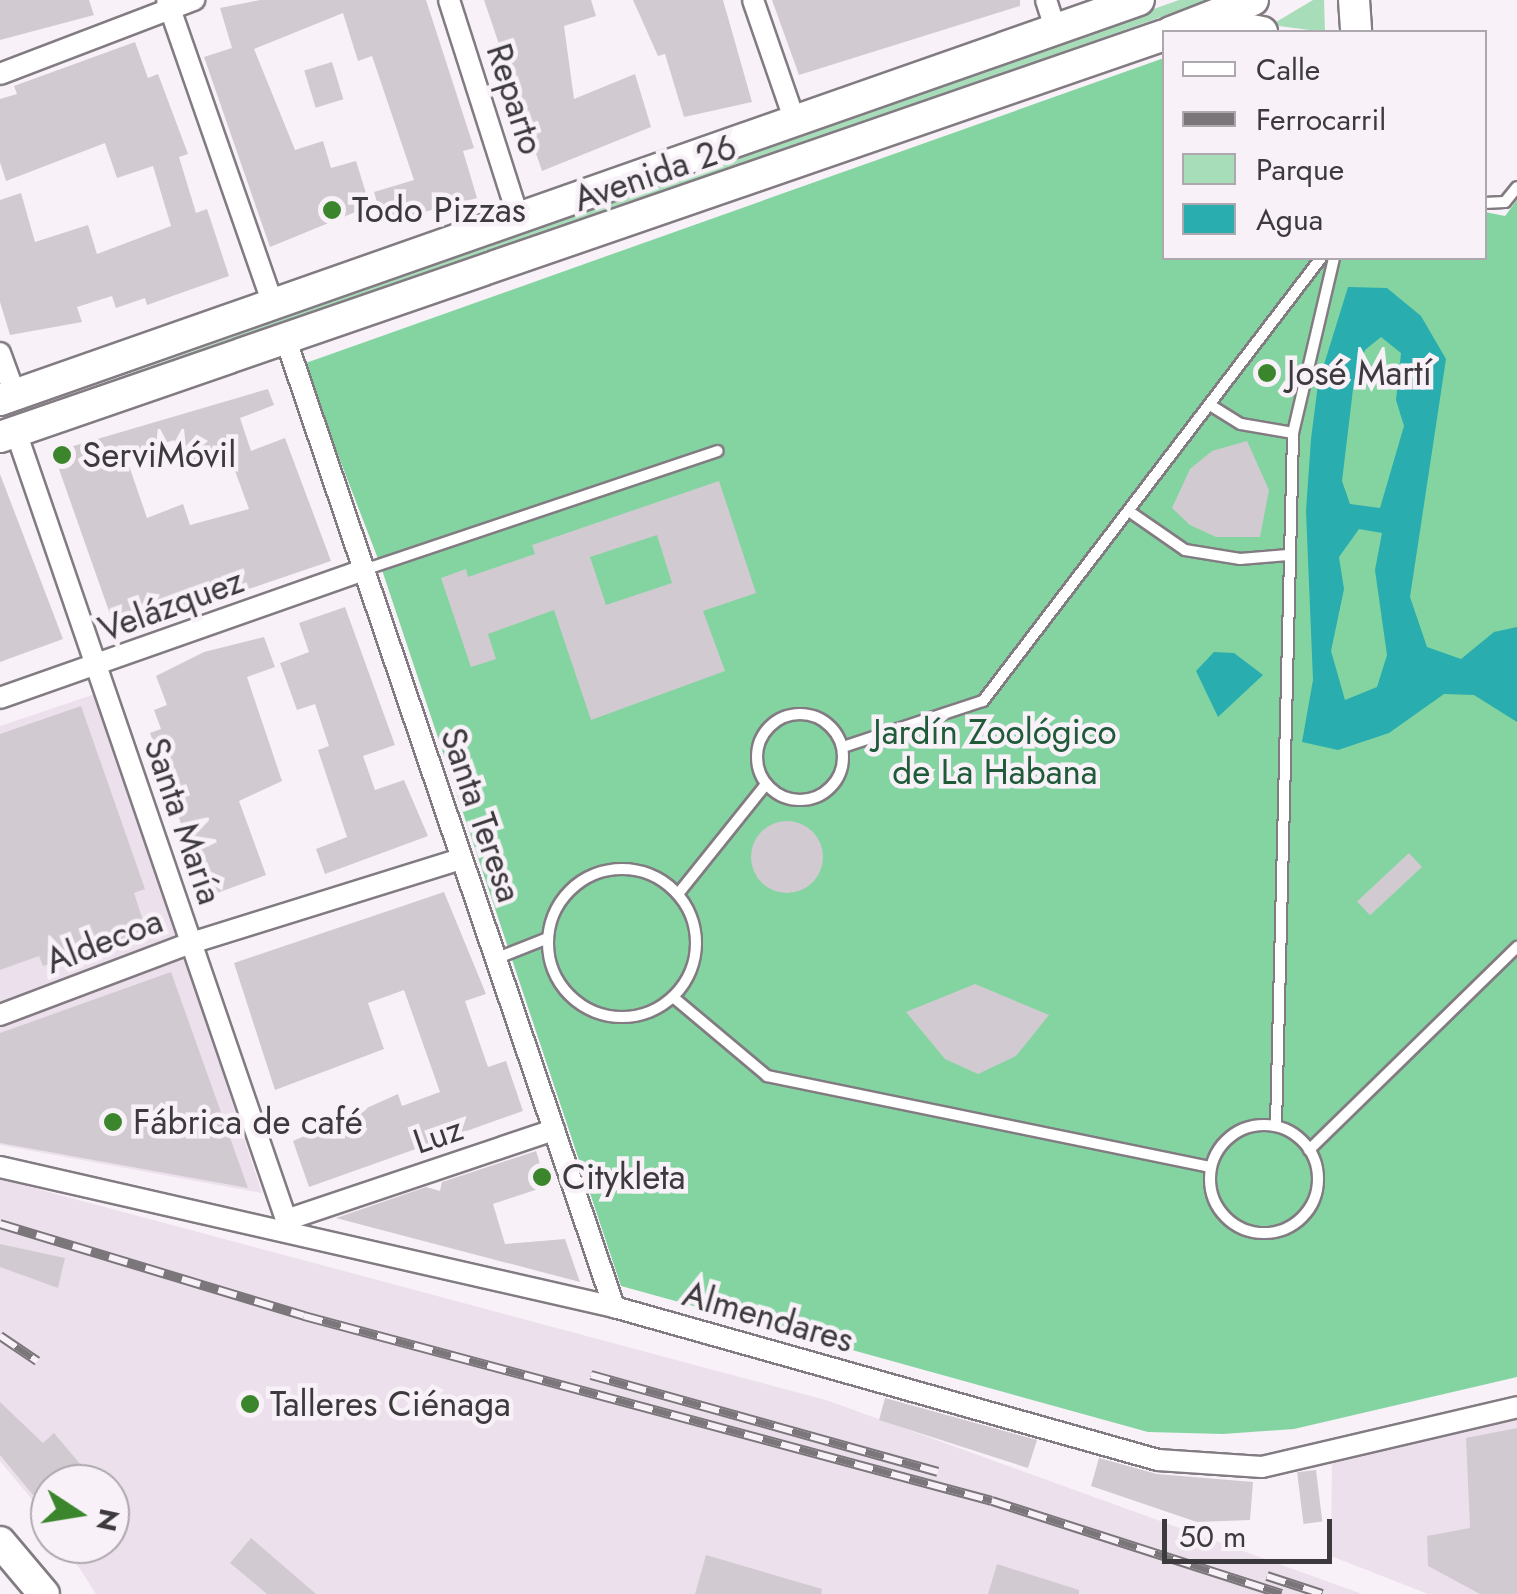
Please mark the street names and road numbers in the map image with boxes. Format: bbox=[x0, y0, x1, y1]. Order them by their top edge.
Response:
street label: Reparto bbox=[477, 38, 553, 160]
street label: Avenida 26 bbox=[568, 126, 742, 220]
street label: Velázquez bbox=[93, 559, 249, 651]
street label: Santa Teresa bbox=[432, 722, 530, 908]
street label: Santa María bbox=[135, 732, 231, 910]
street label: Aldecoa bbox=[40, 900, 168, 982]
street label: Luz bbox=[408, 1107, 468, 1163]
street label: Almendares bbox=[678, 1273, 858, 1361]

